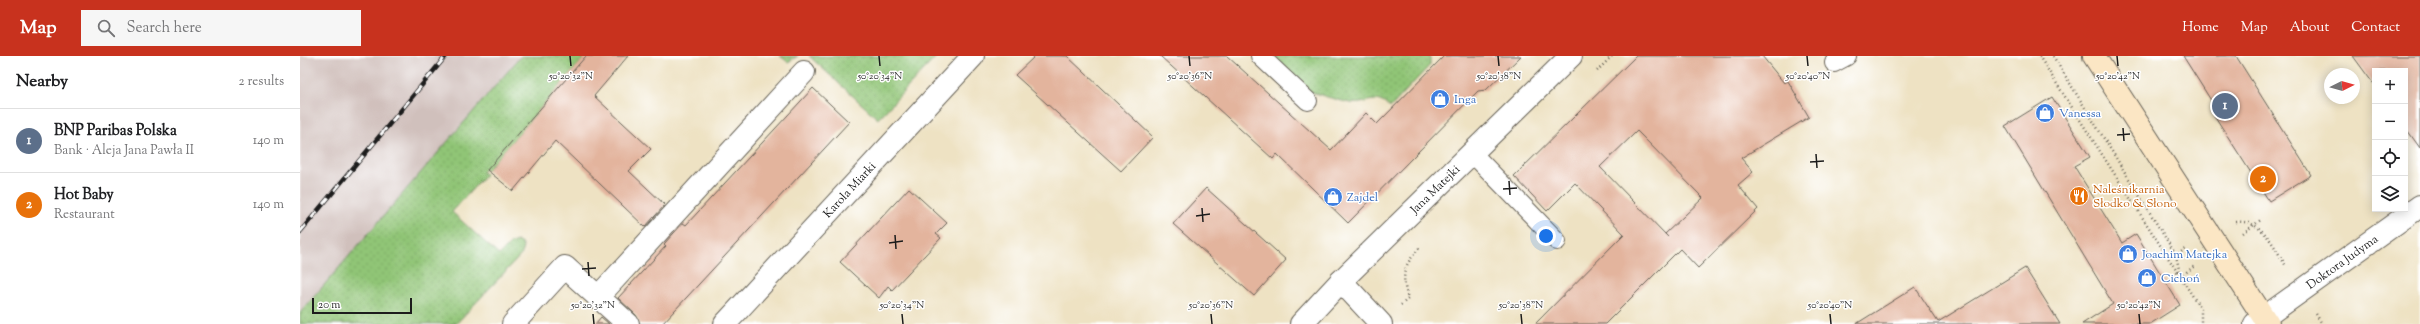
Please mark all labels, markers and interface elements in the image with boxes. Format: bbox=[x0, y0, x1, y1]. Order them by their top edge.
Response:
search box bbox=[81, 10, 361, 46]
text: Map bbox=[20, 15, 57, 42]
icon: search bbox=[95, 17, 117, 39]
text: Search here bbox=[127, 18, 202, 39]
text: Home bbox=[2182, 18, 2219, 38]
text: Map bbox=[2241, 18, 2268, 38]
text: About bbox=[2290, 18, 2329, 38]
text: Contact bbox=[2351, 18, 2400, 38]
north arrow bbox=[2324, 68, 2360, 104]
map controls bbox=[2372, 68, 2408, 212]
button: + bbox=[2372, 68, 2408, 104]
text: 50°20'32"N bbox=[548, 69, 593, 84]
text: 50°20'34"N bbox=[857, 69, 902, 84]
text: 50°20'36"N bbox=[1167, 69, 1212, 84]
text: 50°20'38"N bbox=[1476, 69, 1521, 84]
text: 50°20'40"N bbox=[1785, 69, 1830, 84]
text: 50°20'42"N bbox=[2095, 69, 2140, 84]
text: Nearby bbox=[16, 70, 68, 94]
text: 2 results bbox=[239, 73, 284, 91]
shop icon: Inga bbox=[1429, 88, 1451, 110]
place label: Inga bbox=[1454, 91, 1477, 109]
pin: 1 bbox=[2212, 91, 2238, 121]
shop icon: Vanessa bbox=[2034, 102, 2056, 124]
button: − bbox=[2372, 104, 2408, 140]
place label: Vanessa bbox=[2059, 105, 2102, 123]
text: BNP Paribas Polska bbox=[54, 121, 177, 142]
text: 1 bbox=[27, 132, 31, 150]
text: 140 m bbox=[253, 132, 284, 150]
button: locate bbox=[2372, 140, 2408, 176]
text: Bank · Aleja Jana Pawła II bbox=[54, 142, 194, 160]
street label: Karola Miarki bbox=[819, 158, 881, 222]
street label: Jana Matejki bbox=[1406, 161, 1465, 219]
pin: 2 bbox=[2250, 164, 2276, 194]
button: layers bbox=[2372, 176, 2408, 212]
place label: Naleśnikarnia Słodko & Słono bbox=[2093, 181, 2177, 213]
text: Hot Baby bbox=[54, 185, 114, 206]
restaurant icon: Naleśnikarnia Słodko & Słono bbox=[2068, 185, 2090, 207]
shop icon: Zajdel bbox=[1322, 186, 1344, 208]
place label: Zajdel bbox=[1347, 189, 1379, 207]
text: 2 bbox=[26, 196, 32, 214]
text: 140 m bbox=[253, 196, 284, 214]
text: Restaurant bbox=[54, 206, 115, 224]
your location bbox=[1536, 226, 1556, 246]
street label: Doktora Judyma bbox=[2303, 230, 2383, 294]
shop icon: Joachim Matejka bbox=[2117, 243, 2139, 265]
place label: Joachim Matejka bbox=[2141, 246, 2228, 264]
shop icon: Cichoń bbox=[2136, 267, 2158, 289]
place label: Cichoń bbox=[2161, 270, 2200, 288]
scale bar bbox=[312, 296, 412, 315]
text: 20 m bbox=[318, 297, 340, 313]
text: 50°20'32"N bbox=[570, 298, 615, 313]
text: 50°20'34"N bbox=[879, 298, 924, 313]
text: 50°20'36"N bbox=[1188, 298, 1233, 313]
text: 50°20'38"N bbox=[1498, 298, 1543, 313]
text: 50°20'40"N bbox=[1807, 298, 1852, 313]
text: 50°20'42"N bbox=[2116, 298, 2161, 313]

